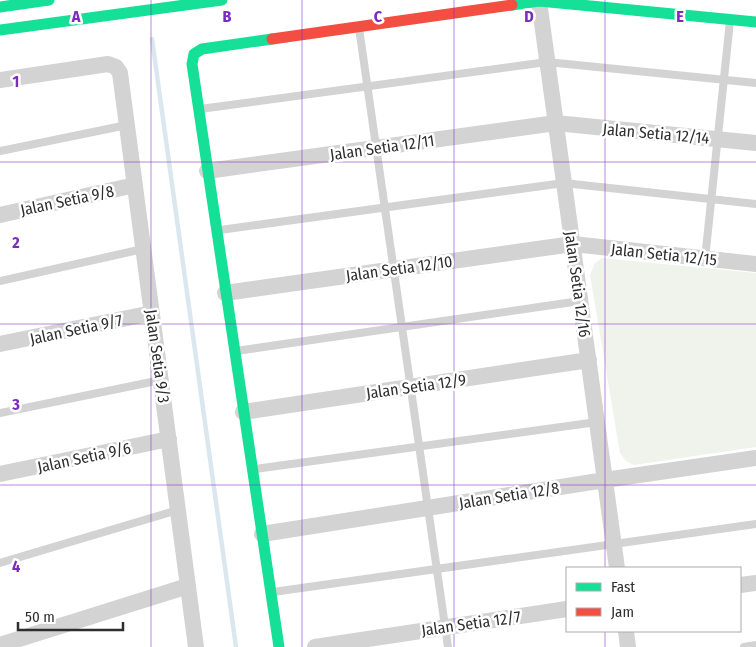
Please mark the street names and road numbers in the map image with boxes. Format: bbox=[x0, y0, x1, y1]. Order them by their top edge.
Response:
street label: Jalan Setia 12/14 bbox=[602, 119, 710, 148]
street label: Jalan Setia 12/11 bbox=[329, 131, 435, 164]
street label: Jalan Setia 9/8 bbox=[19, 181, 116, 220]
street label: Jalan Setia 12/16 bbox=[561, 230, 594, 338]
street label: Jalan Setia 12/15 bbox=[610, 239, 718, 270]
street label: Jalan Setia 12/10 bbox=[345, 252, 454, 285]
street label: Jalan Setia 9/3 bbox=[142, 308, 173, 404]
street label: Jalan Setia 9/7 bbox=[28, 310, 125, 349]
street label: Jalan Setia 12/9 bbox=[365, 370, 468, 403]
street label: Jalan Setia 9/6 bbox=[36, 438, 133, 477]
street label: Jalan Setia 12/8 bbox=[458, 478, 561, 513]
street label: Jalan Setia 12/7 bbox=[420, 607, 523, 640]

